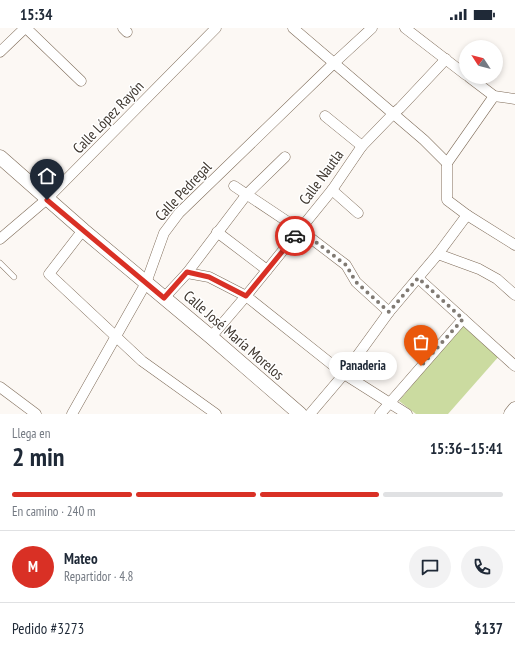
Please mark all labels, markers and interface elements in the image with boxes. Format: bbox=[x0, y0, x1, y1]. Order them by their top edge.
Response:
text: 15:34 bbox=[20, 5, 52, 24]
north arrow bbox=[459, 40, 503, 84]
map controls bbox=[459, 40, 503, 84]
street label: Calle López Rayón bbox=[69, 77, 147, 157]
street label: Calle Nautla bbox=[295, 146, 347, 208]
street label: Calle Pedregal bbox=[151, 157, 216, 225]
pin bbox=[30, 159, 64, 200]
icon: home bbox=[36, 165, 58, 187]
courier bbox=[275, 216, 315, 256]
icon: car bbox=[284, 225, 306, 247]
street label: Calle José María Morelos bbox=[180, 286, 288, 384]
pin bbox=[404, 325, 438, 366]
icon: bag bbox=[410, 331, 432, 353]
callout: Panaderia bbox=[329, 352, 397, 380]
text: Panaderia bbox=[340, 357, 386, 374]
text: Llega en bbox=[12, 425, 50, 442]
text: 15:36–15:41 bbox=[430, 439, 503, 458]
text: 2 min bbox=[12, 440, 65, 473]
text: En camino · 240 m bbox=[12, 503, 96, 520]
button: chat bbox=[409, 546, 451, 588]
button: phone bbox=[461, 546, 503, 588]
text: Mateo bbox=[64, 549, 98, 568]
text: M bbox=[28, 557, 38, 576]
text: Repartidor · 4.8 bbox=[64, 568, 133, 585]
text: Pedido #3273 bbox=[12, 619, 84, 638]
text: $137 bbox=[474, 619, 503, 638]

